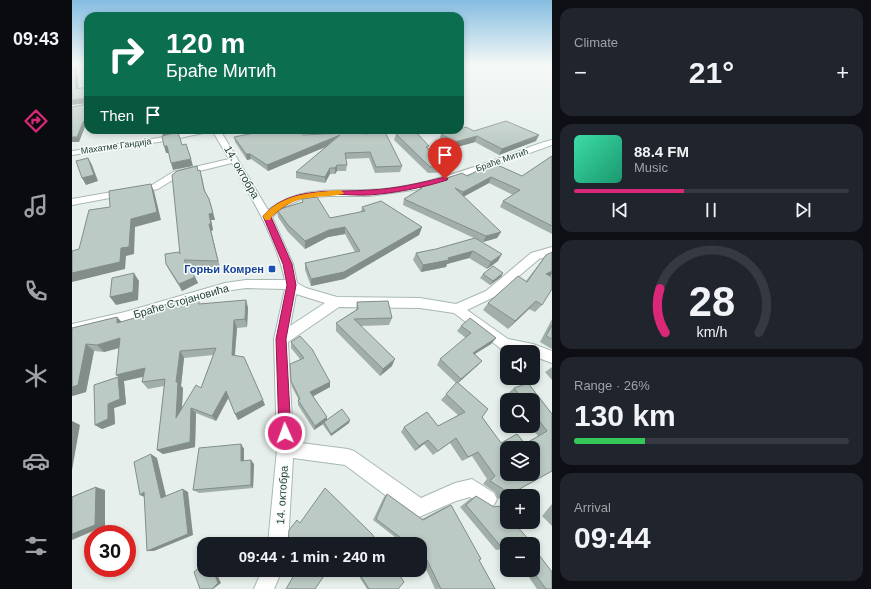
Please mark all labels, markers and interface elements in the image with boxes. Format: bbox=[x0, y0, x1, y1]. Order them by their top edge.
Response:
icon: right bbox=[100, 28, 152, 80]
text: 120 m bbox=[166, 28, 245, 59]
text: 09:43 bbox=[13, 29, 59, 49]
text: Climate bbox=[574, 35, 618, 50]
text: 21° bbox=[689, 56, 734, 89]
text: − bbox=[574, 60, 587, 85]
text: + bbox=[836, 60, 849, 85]
text: Браће Митић bbox=[166, 61, 276, 81]
icon: arrive bbox=[142, 104, 164, 126]
icon: directions bbox=[22, 107, 50, 135]
text: Then bbox=[100, 107, 134, 124]
street label: Махатме Гандија bbox=[80, 136, 152, 156]
pin bbox=[428, 138, 462, 179]
street label: 14. октобра bbox=[222, 143, 262, 201]
text: 88.4 FM bbox=[634, 143, 689, 160]
icon: arrive bbox=[434, 144, 456, 166]
street label: Браће Митић bbox=[474, 146, 530, 174]
text: Music bbox=[634, 160, 668, 175]
icon: music bbox=[22, 192, 50, 220]
icon: previous bbox=[609, 199, 631, 221]
icon: pause bbox=[700, 199, 722, 221]
icon: next bbox=[792, 199, 814, 221]
place label: Горњи Комрен bbox=[184, 263, 264, 275]
marker: Горњи Комрен bbox=[267, 264, 277, 274]
icon: phone bbox=[22, 277, 50, 305]
text: 28 bbox=[688, 277, 735, 324]
street label: Браће Стојановића bbox=[132, 281, 231, 320]
text: km/h bbox=[696, 323, 727, 339]
map controls bbox=[500, 345, 540, 577]
button: sound bbox=[500, 345, 540, 385]
icon: climate bbox=[22, 362, 50, 390]
text: Range · 26% bbox=[574, 378, 650, 393]
button: search bbox=[500, 393, 540, 433]
text: 130 km bbox=[574, 399, 676, 432]
position arrow bbox=[264, 412, 306, 454]
button: layers bbox=[500, 441, 540, 481]
icon: car bbox=[22, 447, 50, 475]
street label: 14. октобра bbox=[274, 464, 290, 525]
button: + bbox=[500, 489, 540, 529]
text: Arrival bbox=[574, 500, 611, 515]
text: 09:44 bbox=[574, 521, 651, 554]
speed limit sign: 30 bbox=[84, 525, 136, 577]
icon: filters bbox=[22, 532, 50, 560]
button: − bbox=[500, 537, 540, 577]
text: 09:44 · 1 min · 240 m bbox=[239, 548, 385, 565]

